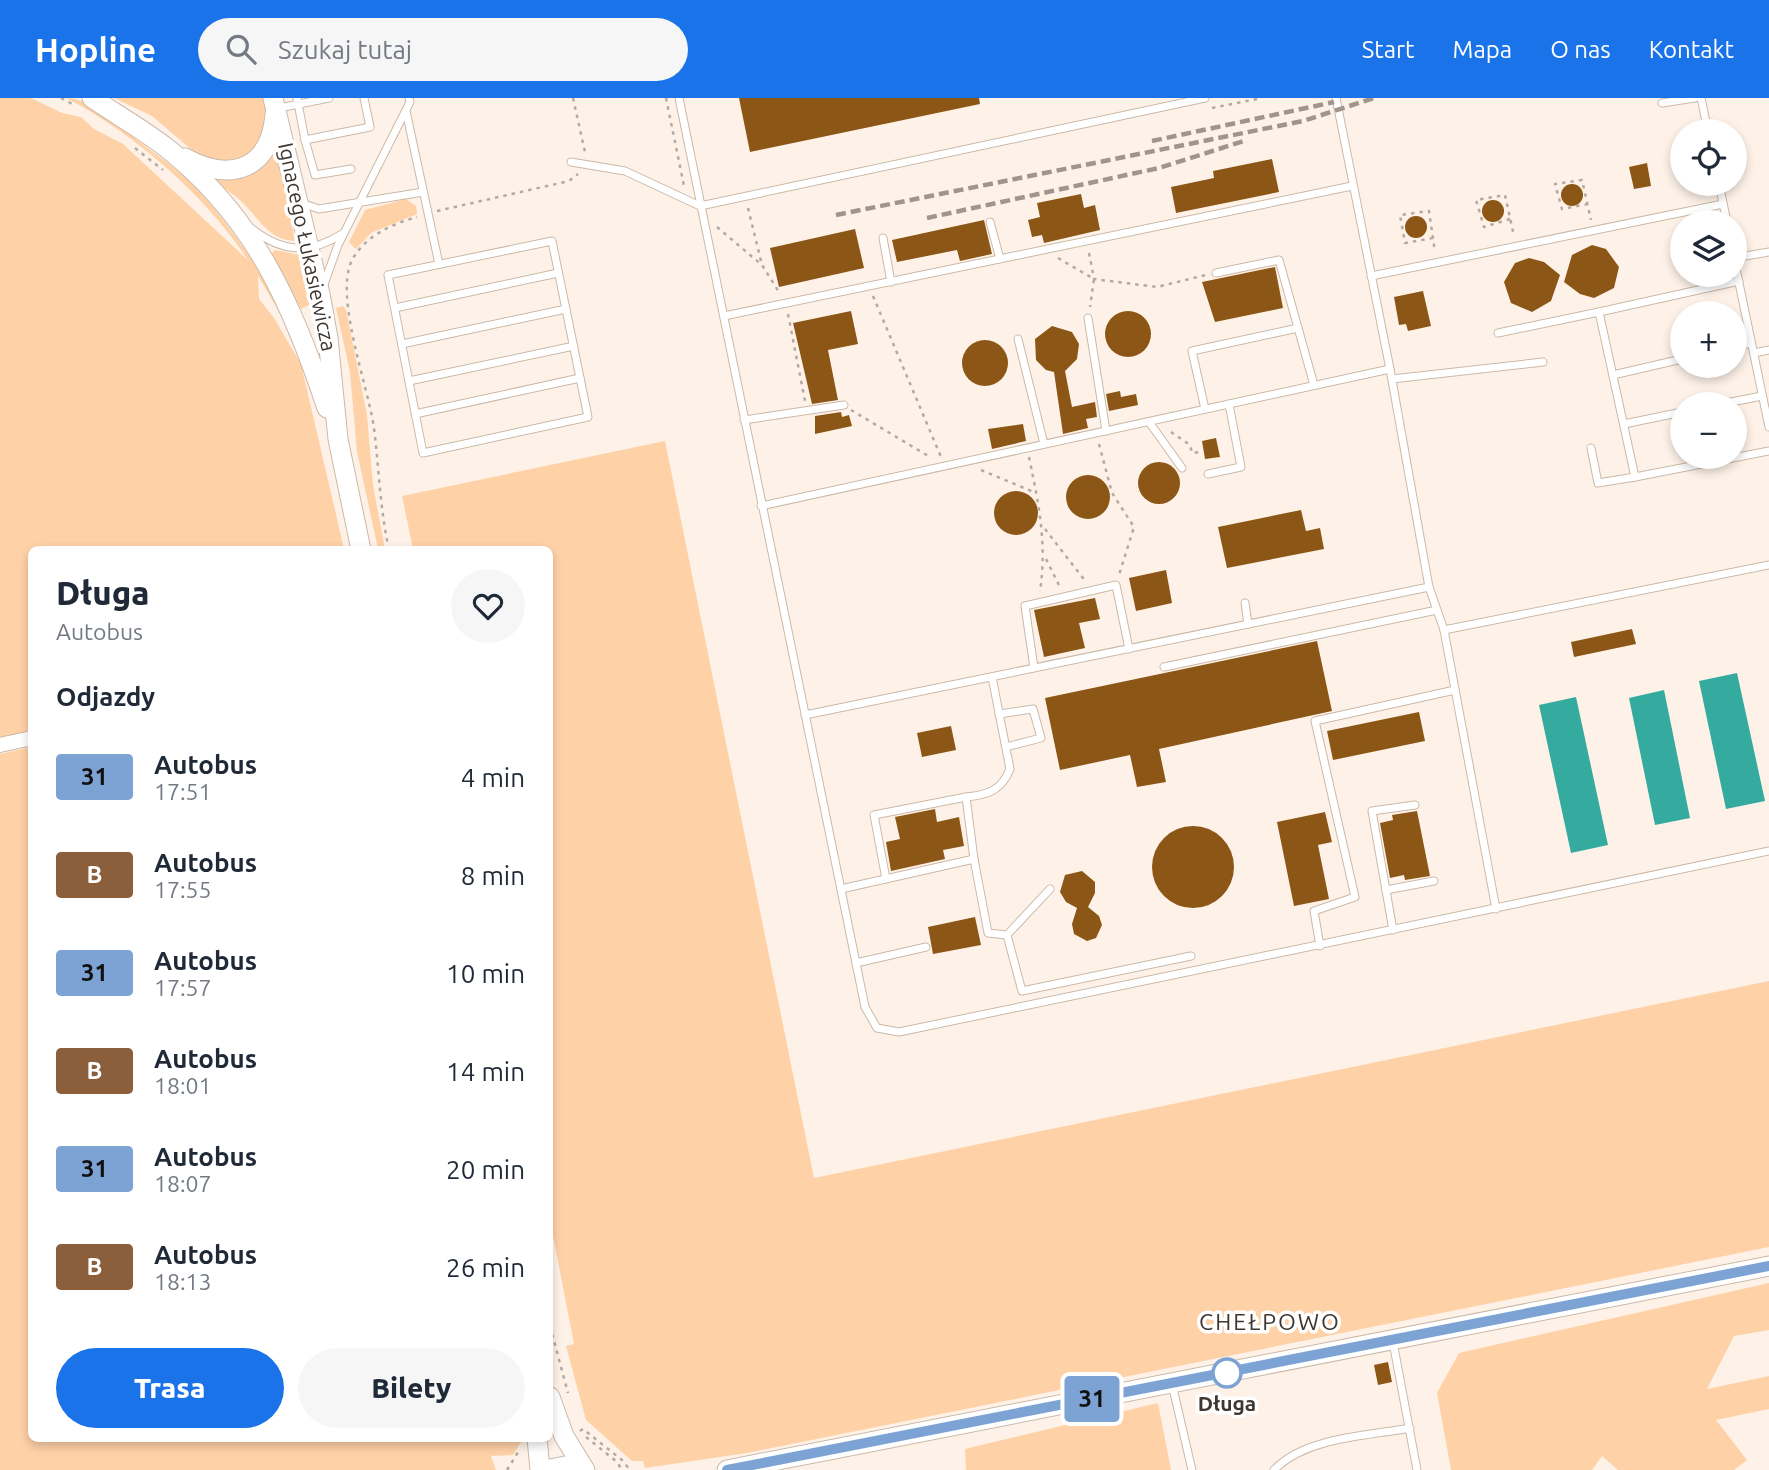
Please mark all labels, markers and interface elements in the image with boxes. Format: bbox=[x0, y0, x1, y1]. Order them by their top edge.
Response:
search box bbox=[198, 18, 688, 81]
icon: search bbox=[222, 30, 260, 68]
text: Hopline bbox=[35, 31, 156, 68]
text: Szukaj tutaj bbox=[278, 35, 412, 64]
text: Start bbox=[1362, 36, 1415, 63]
text: Mapa bbox=[1453, 36, 1512, 63]
text: O nas bbox=[1550, 36, 1611, 63]
text: Kontakt bbox=[1649, 36, 1734, 63]
map controls bbox=[1670, 119, 1747, 469]
button: locate bbox=[1670, 119, 1747, 196]
street label: Ignacego Łukasiewicza bbox=[274, 140, 342, 353]
button: layers bbox=[1670, 210, 1747, 287]
button: + bbox=[1670, 301, 1747, 378]
button: − bbox=[1670, 392, 1747, 469]
button: heart bbox=[451, 569, 525, 643]
text: Długa bbox=[56, 574, 150, 611]
text: Autobus bbox=[56, 619, 143, 644]
text: Odjazdy bbox=[56, 682, 155, 711]
text: Autobus bbox=[154, 750, 257, 779]
text: 31 bbox=[81, 763, 108, 790]
text: 4 min bbox=[461, 763, 525, 792]
text: 17:51 bbox=[154, 779, 212, 804]
text: Autobus bbox=[154, 848, 257, 877]
text: B bbox=[87, 861, 102, 888]
text: 8 min bbox=[461, 861, 525, 890]
text: 17:55 bbox=[154, 877, 212, 902]
text: Autobus bbox=[154, 946, 257, 975]
text: 31 bbox=[81, 959, 108, 986]
text: 10 min bbox=[446, 959, 525, 988]
text: 17:57 bbox=[154, 975, 212, 1000]
text: Autobus bbox=[154, 1044, 257, 1073]
text: B bbox=[87, 1057, 102, 1084]
text: 14 min bbox=[446, 1057, 525, 1086]
text: 18:01 bbox=[154, 1073, 212, 1098]
text: Autobus bbox=[154, 1142, 257, 1171]
text: 31 bbox=[81, 1155, 108, 1182]
text: 20 min bbox=[446, 1155, 525, 1184]
text: 18:07 bbox=[154, 1171, 212, 1196]
text: Autobus bbox=[154, 1240, 257, 1269]
text: B bbox=[87, 1253, 102, 1280]
text: 26 min bbox=[446, 1253, 525, 1282]
text: 18:13 bbox=[154, 1269, 212, 1294]
district label: CHEŁPOWO bbox=[1199, 1309, 1341, 1334]
button: Trasa bbox=[56, 1348, 284, 1428]
button: Bilety bbox=[298, 1348, 525, 1428]
marker: Długa bbox=[1212, 1358, 1242, 1388]
line badge: 31 bbox=[1060, 1376, 1124, 1422]
text: 31 bbox=[1078, 1385, 1106, 1412]
place label: Długa bbox=[1198, 1391, 1256, 1415]

